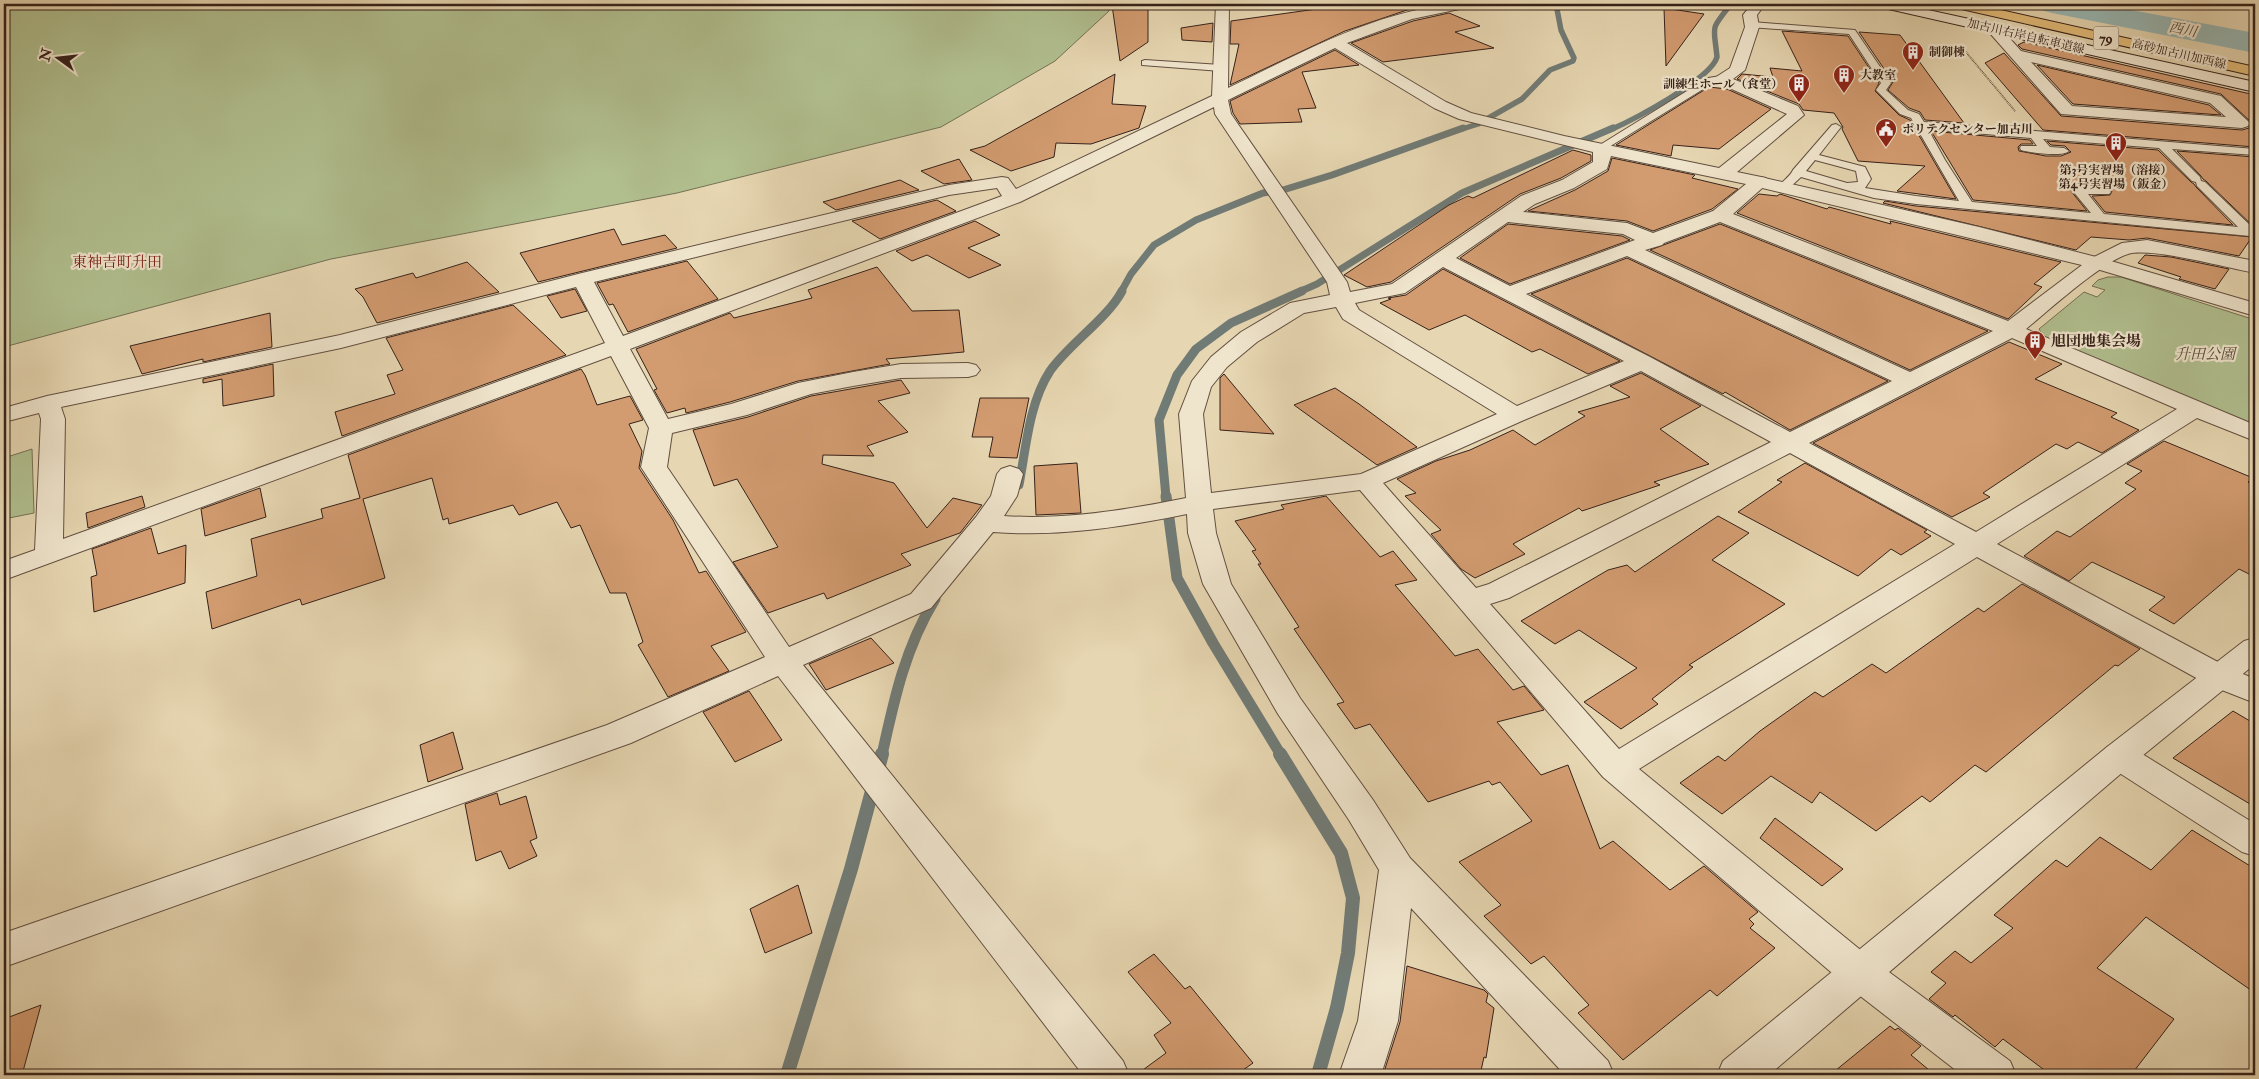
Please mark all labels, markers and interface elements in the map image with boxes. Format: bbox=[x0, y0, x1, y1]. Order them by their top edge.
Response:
street label: 加古川右岸自転車道線 bbox=[1966, 16, 2086, 57]
water label: 西川 bbox=[2168, 18, 2200, 41]
road number: 79 bbox=[2094, 26, 2118, 49]
north arrow bbox=[32, 32, 82, 82]
street label: 高砂加古川加西線 bbox=[2130, 36, 2227, 73]
building icon: 制御棟 bbox=[1901, 40, 1925, 71]
place label: 制御棟 bbox=[1929, 45, 1965, 60]
text: N bbox=[36, 46, 56, 64]
building icon: 大教室 bbox=[1832, 63, 1856, 94]
place label: 大教室 bbox=[1860, 68, 1896, 83]
building icon: 訓練生ホール（食堂） bbox=[1787, 72, 1811, 103]
place label: 訓練生ホール（食堂） bbox=[1663, 77, 1783, 92]
public building icon: ポリテクセンター加古川 bbox=[1874, 117, 1898, 148]
place label: ポリテクセンター加古川 bbox=[1902, 122, 2033, 137]
building icon: 第3号実習場（溶接） 第4号実習場（鈑金） bbox=[2104, 131, 2128, 162]
place label: 第3号実習場（溶接） 第4号実習場（鈑金） bbox=[2059, 163, 2173, 192]
district label: 東神吉町升田 bbox=[72, 253, 162, 272]
building icon: 旭団地集会場 bbox=[2023, 329, 2047, 360]
place label: 旭団地集会場 bbox=[2051, 332, 2141, 351]
park label: 升田公園 bbox=[2175, 345, 2238, 364]

